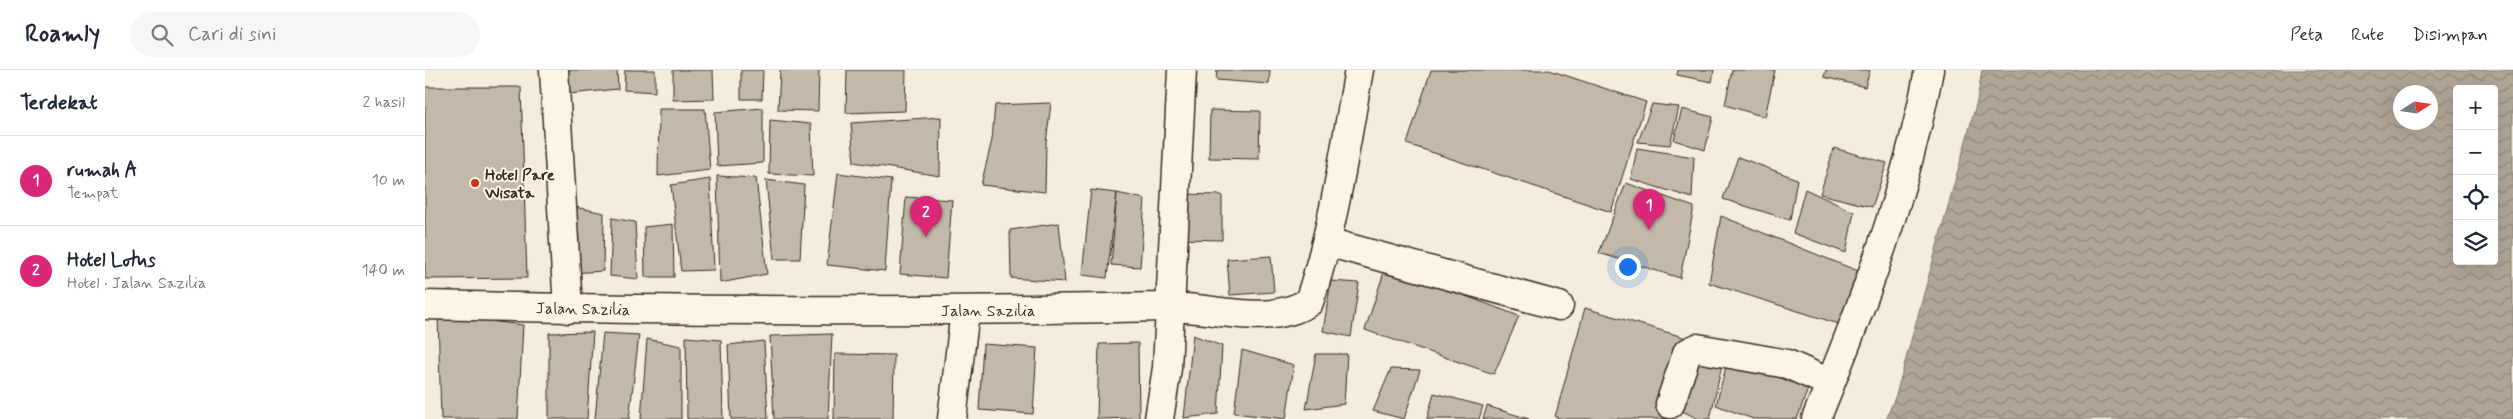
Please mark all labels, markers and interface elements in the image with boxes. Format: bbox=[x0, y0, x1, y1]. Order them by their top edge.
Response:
search box bbox=[130, 12, 480, 57]
text: Roamly bbox=[25, 19, 100, 50]
icon: search bbox=[148, 21, 176, 49]
text: Cari di sini bbox=[188, 22, 276, 47]
text: Peta bbox=[2290, 23, 2323, 47]
text: Rute bbox=[2351, 23, 2384, 47]
text: Disimpan bbox=[2412, 23, 2488, 47]
north arrow bbox=[2393, 85, 2438, 130]
map controls bbox=[2453, 85, 2498, 265]
button: + bbox=[2453, 85, 2498, 130]
text: Terdekat bbox=[20, 89, 98, 117]
text: 2 hasil bbox=[363, 92, 405, 113]
button: − bbox=[2453, 130, 2498, 175]
text: rumah A bbox=[67, 158, 137, 183]
place label: Hotel Pare Wisata bbox=[484, 165, 555, 204]
text: 1 bbox=[32, 170, 40, 191]
text: 10 m bbox=[372, 170, 405, 191]
button: locate bbox=[2453, 175, 2498, 220]
marker: Hotel Pare Wisata bbox=[469, 177, 481, 189]
text: Tempat bbox=[67, 183, 119, 204]
pin: 1 bbox=[1633, 189, 1665, 230]
pin: 2 bbox=[910, 196, 942, 237]
button: layers bbox=[2453, 220, 2498, 265]
text: Hotel Lotus bbox=[67, 248, 156, 273]
your location bbox=[1615, 254, 1641, 280]
text: 2 bbox=[32, 260, 40, 281]
text: 140 m bbox=[361, 260, 405, 281]
text: Hotel · Jalan Sazilia bbox=[67, 273, 206, 294]
street label: Jalan Sazilia bbox=[536, 298, 630, 321]
street label: Jalan Sazilia bbox=[941, 301, 1035, 322]

